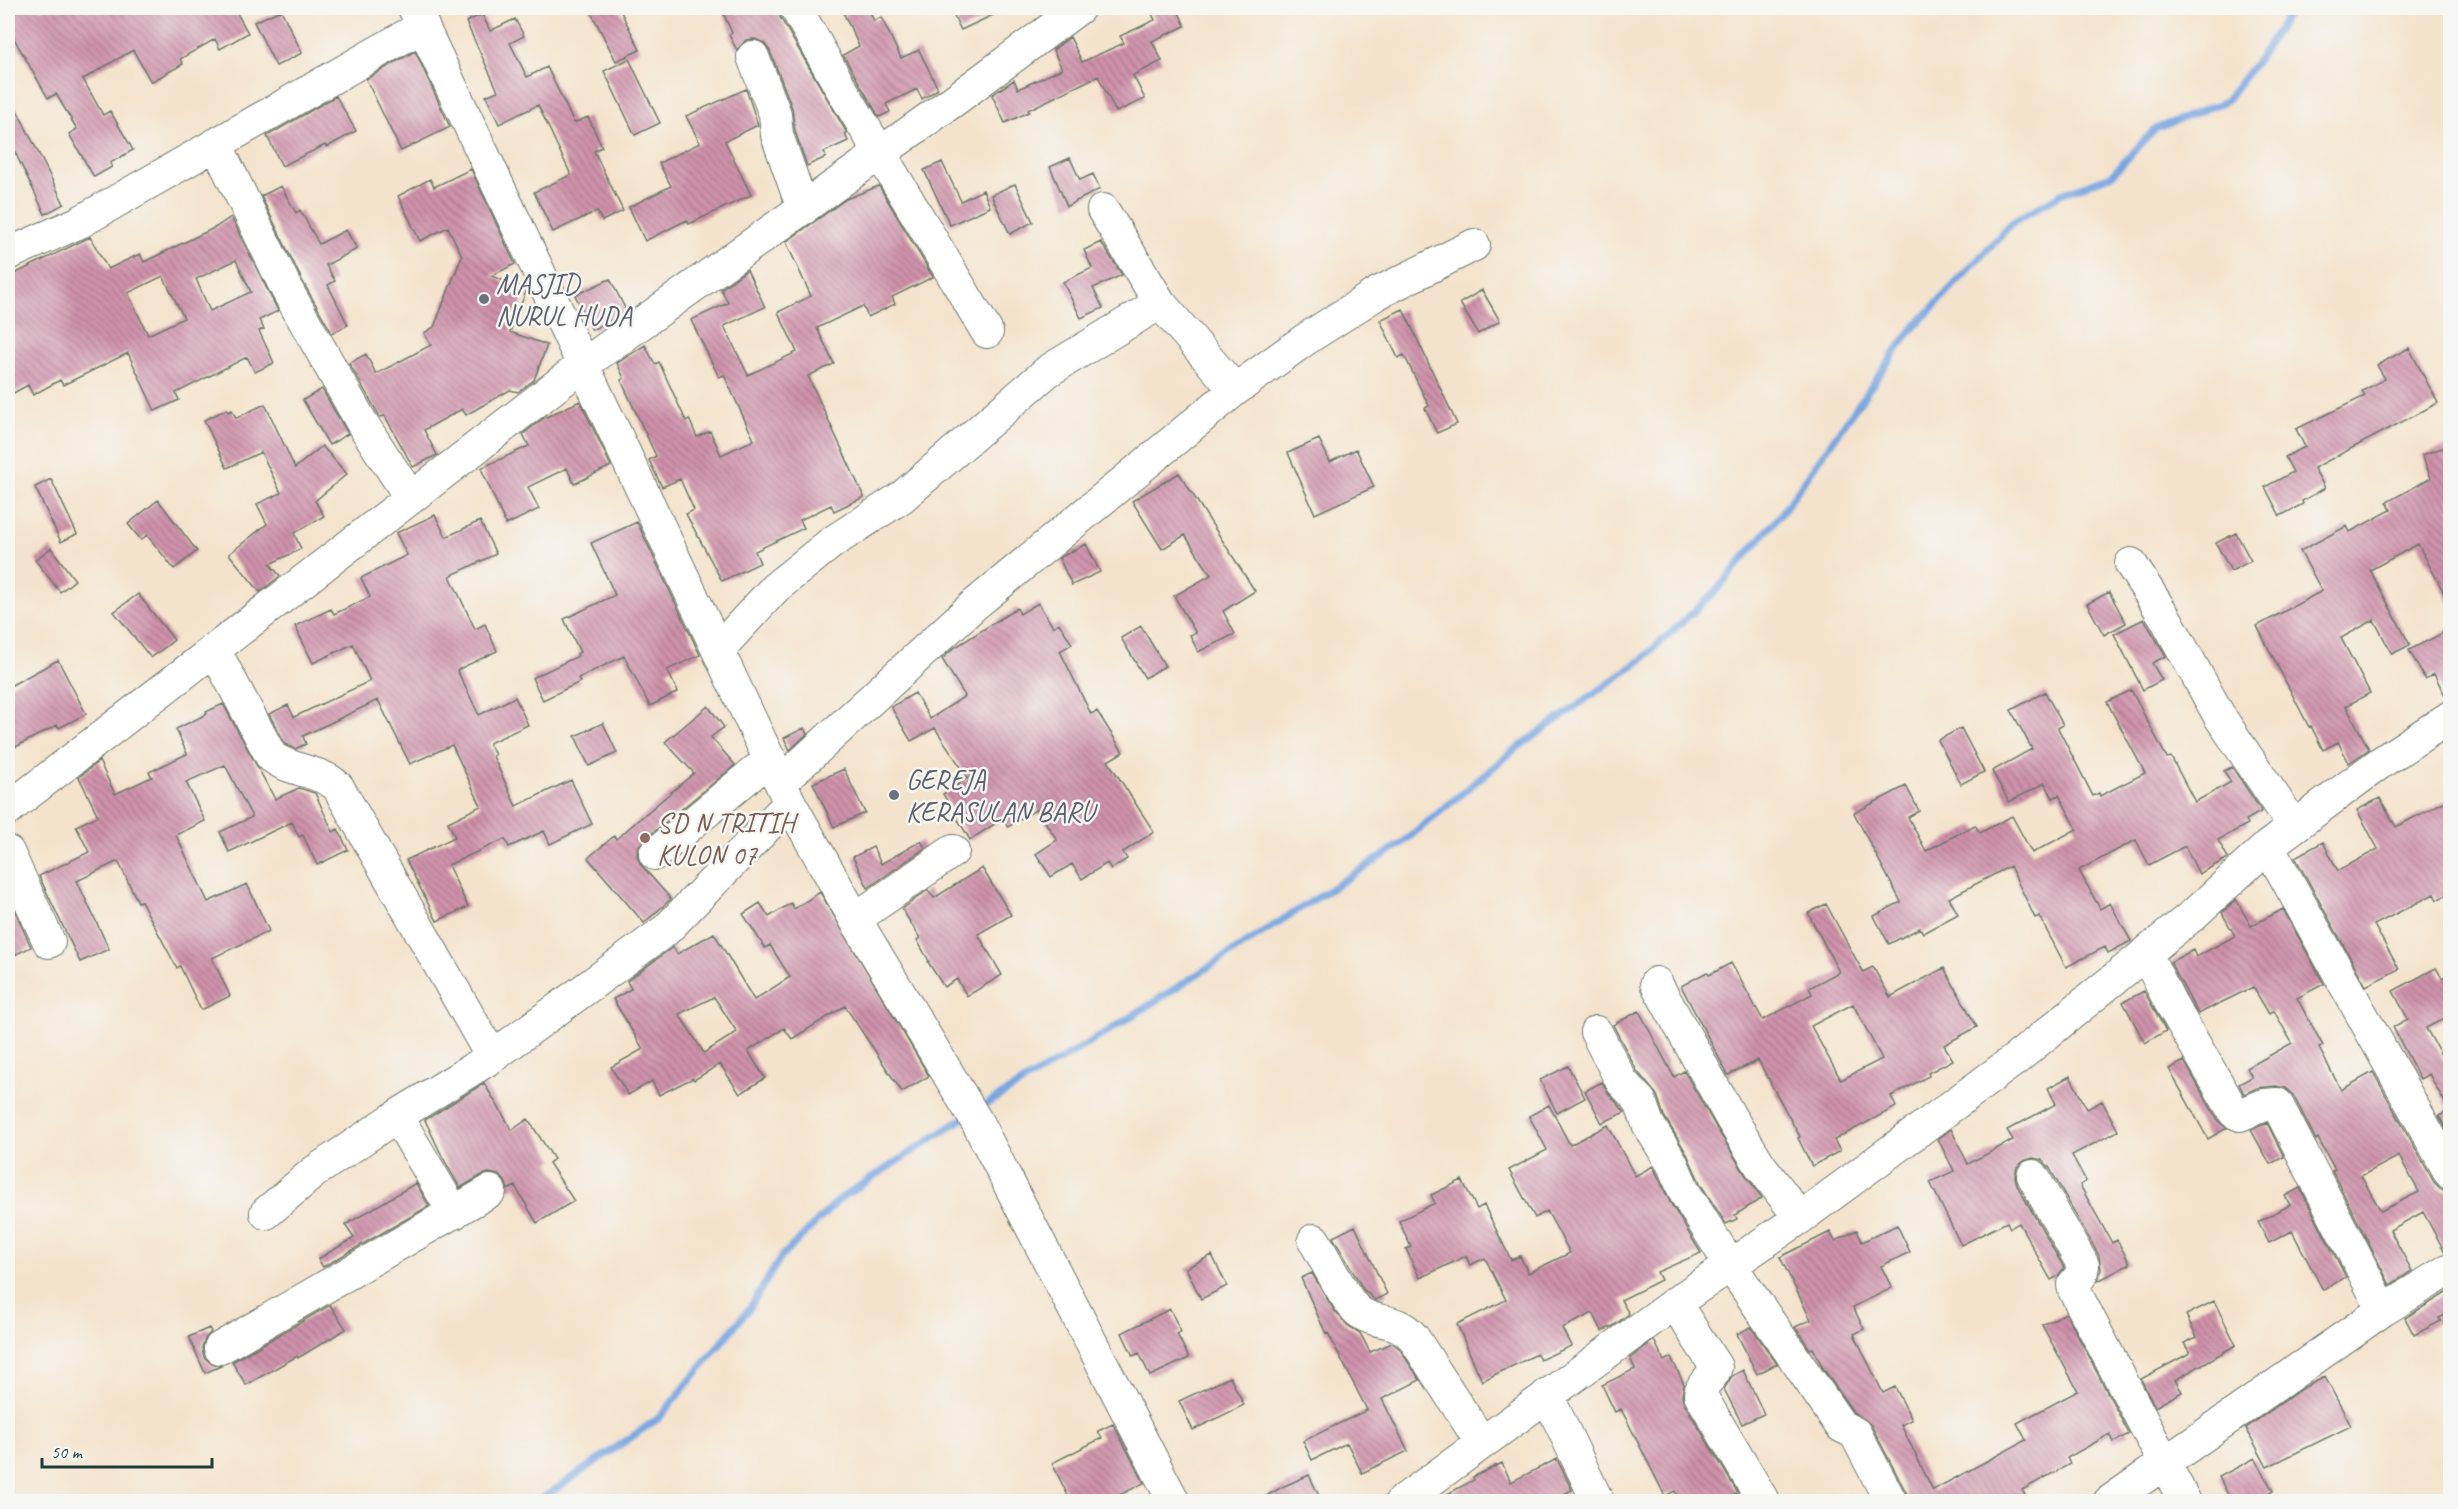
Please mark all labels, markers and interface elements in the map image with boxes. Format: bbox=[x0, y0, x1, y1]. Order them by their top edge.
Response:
place label: MASJID NURUL HUDA bbox=[496, 266, 634, 333]
marker: MASJID NURUL HUDA bbox=[477, 292, 491, 306]
place label: GEREJA KERASULAN BARU bbox=[906, 762, 1098, 829]
marker: GEREJA KERASULAN BARU bbox=[887, 788, 901, 802]
place label: SD N TRITIH KULON 07 bbox=[657, 805, 799, 872]
marker: SD N TRITIH KULON 07 bbox=[638, 831, 652, 845]
scale bar bbox=[42, 1431, 212, 1469]
text: 50 m bbox=[51, 1441, 84, 1463]

